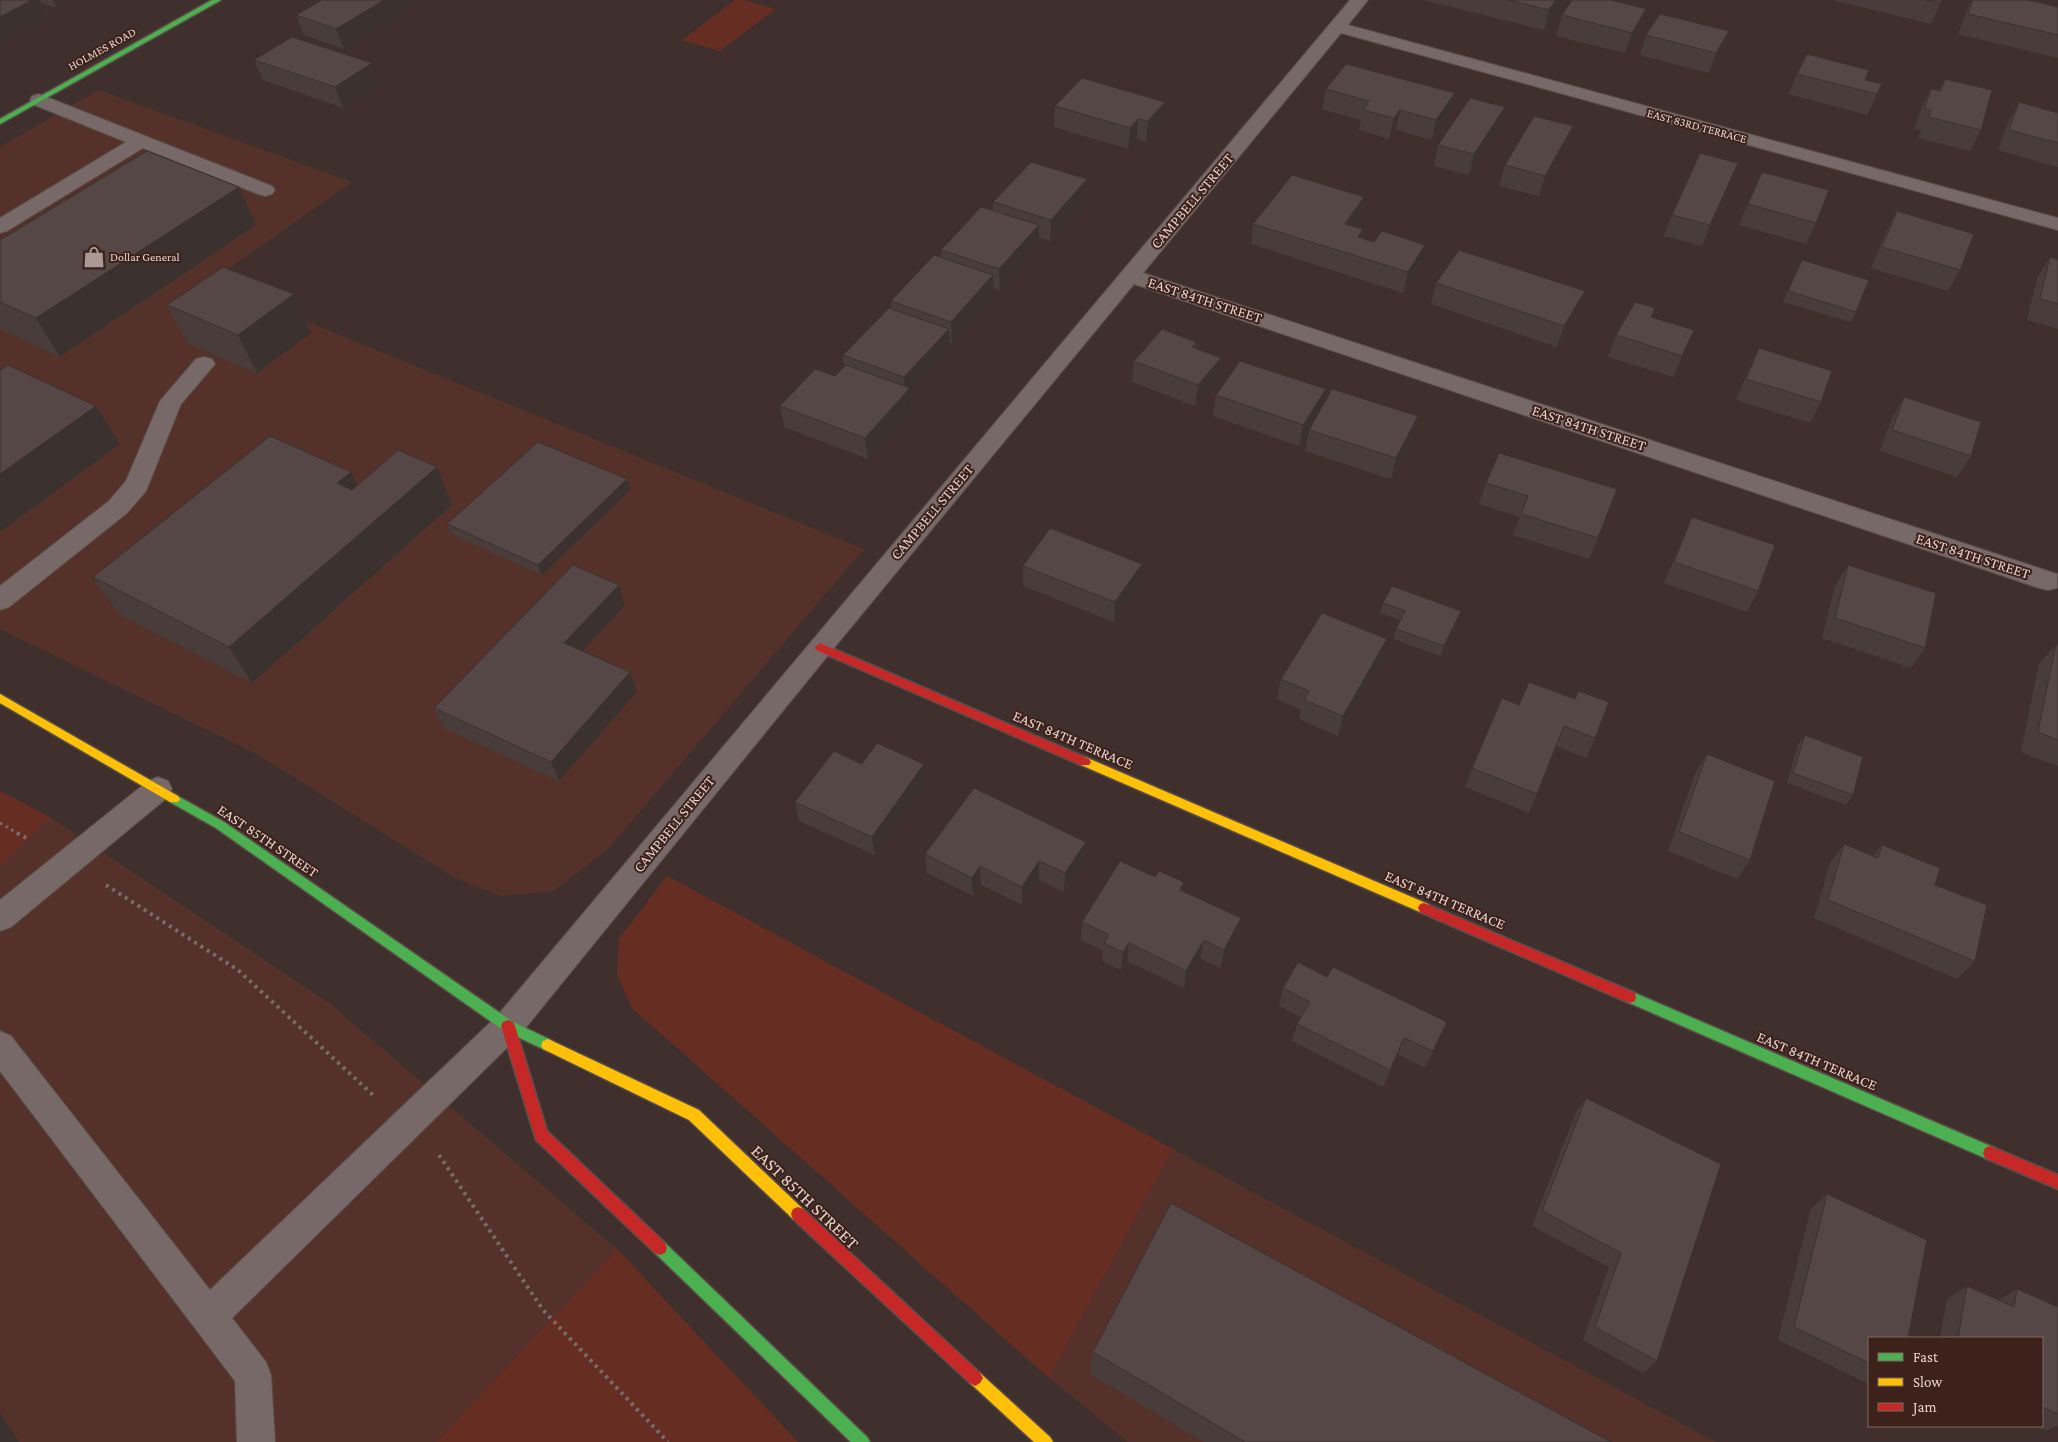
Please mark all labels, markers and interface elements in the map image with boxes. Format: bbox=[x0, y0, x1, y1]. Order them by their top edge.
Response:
street label: HOLMES ROAD bbox=[66, 25, 138, 73]
street label: EAST 83RD TERRACE bbox=[1646, 106, 1749, 146]
street label: CAMPBELL STREET bbox=[1148, 150, 1236, 252]
shop icon: Dollar General bbox=[81, 244, 107, 270]
place label: Dollar General bbox=[110, 250, 180, 264]
street label: EAST 84TH STREET bbox=[1146, 274, 1264, 326]
street label: EAST 84TH STREET bbox=[1530, 402, 1648, 454]
street label: CAMPBELL STREET bbox=[888, 461, 976, 563]
street label: EAST 84TH STREET bbox=[1914, 530, 2032, 582]
street label: EAST 84TH TERRACE bbox=[1011, 707, 1135, 773]
street label: CAMPBELL STREET bbox=[630, 773, 718, 875]
street label: EAST 85TH STREET bbox=[215, 801, 321, 881]
street label: EAST 84TH TERRACE bbox=[1383, 867, 1507, 933]
street label: EAST 84TH TERRACE bbox=[1755, 1028, 1879, 1094]
street label: EAST 85TH STREET bbox=[747, 1141, 863, 1254]
legend bbox=[1868, 1337, 2043, 1427]
text: Fast bbox=[1913, 1349, 1939, 1365]
text: Slow bbox=[1913, 1374, 1943, 1390]
text: Jam bbox=[1911, 1399, 1936, 1416]

